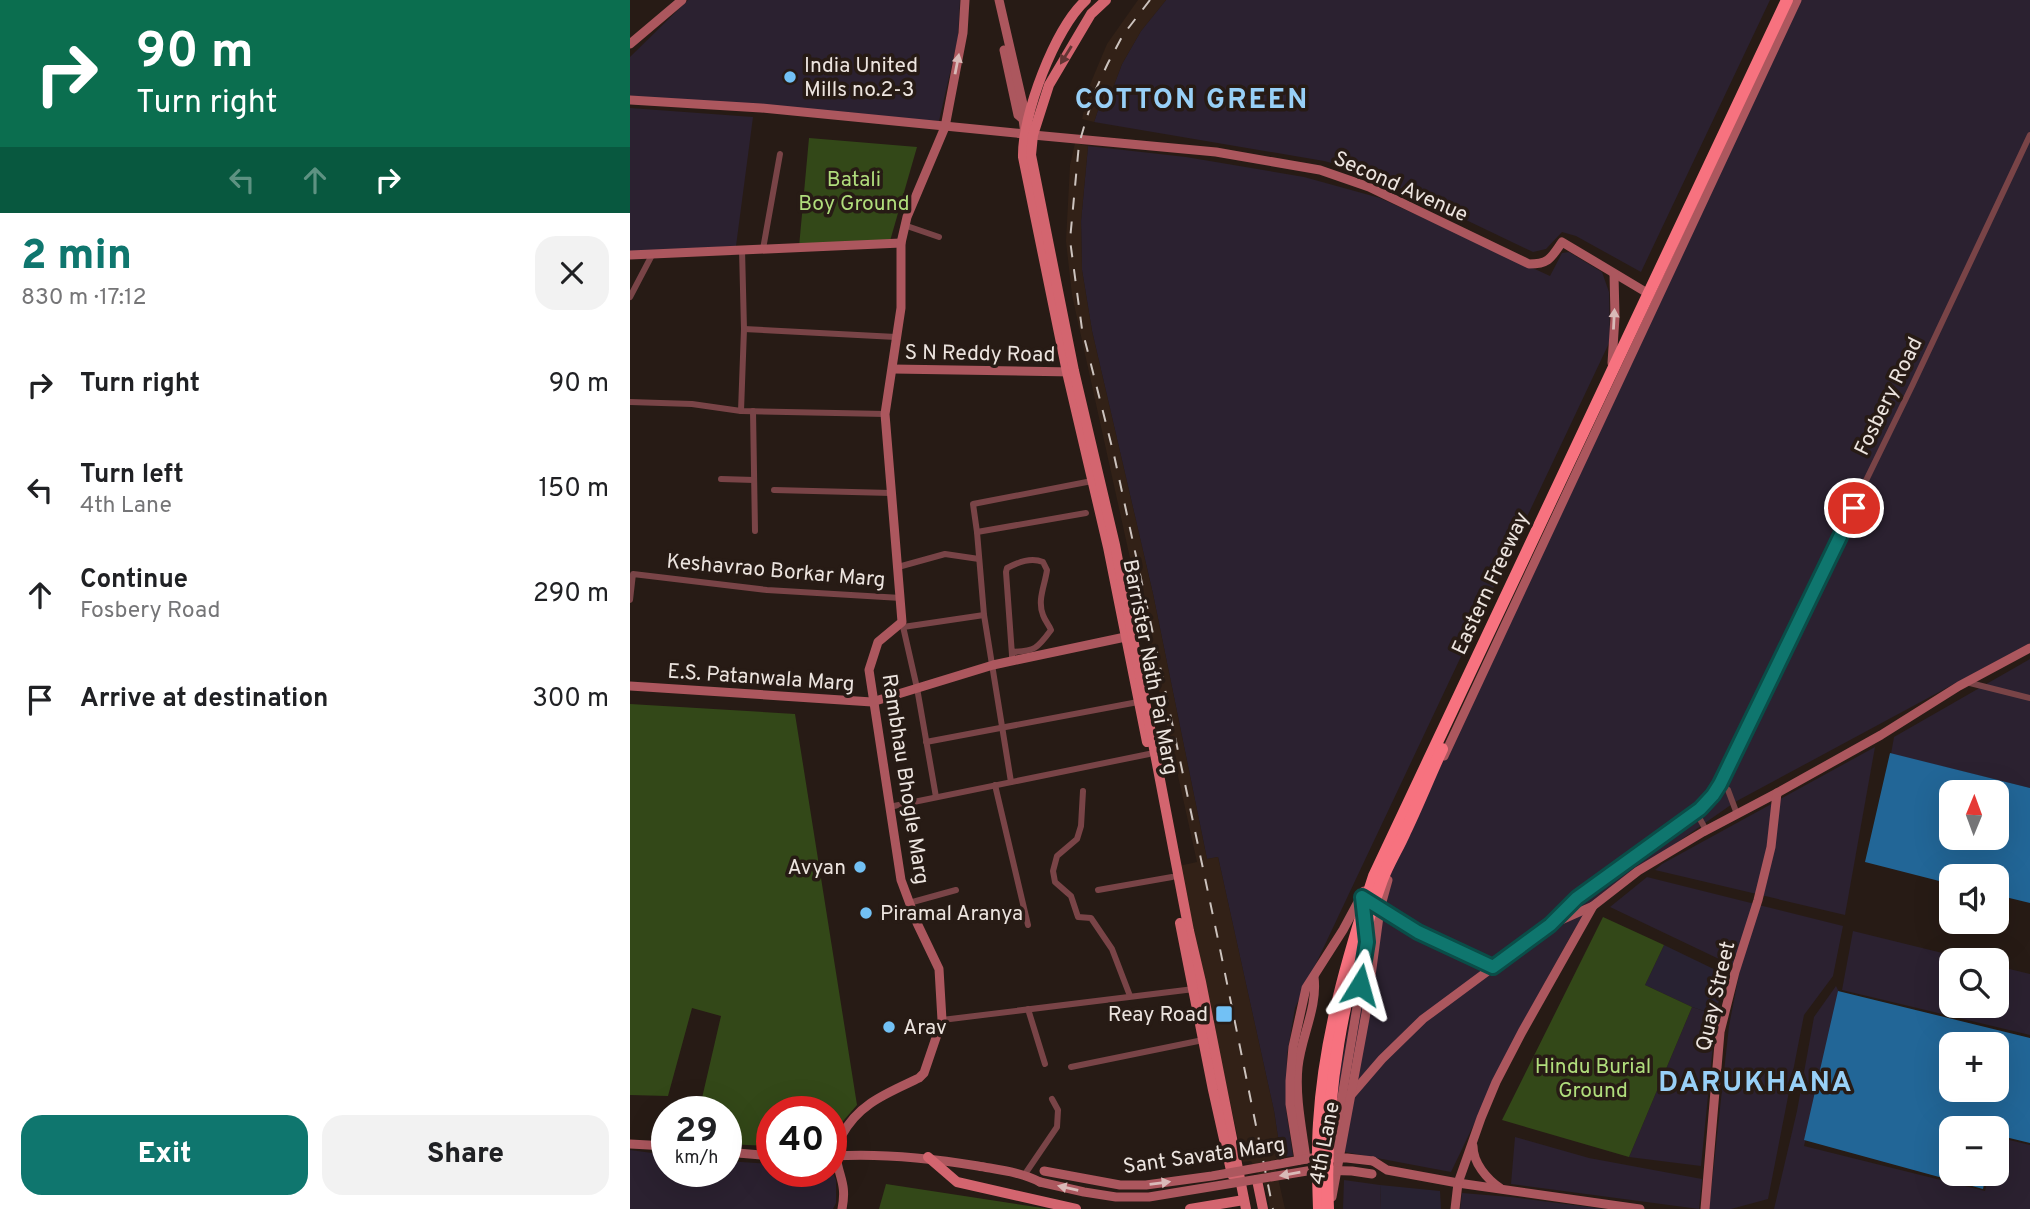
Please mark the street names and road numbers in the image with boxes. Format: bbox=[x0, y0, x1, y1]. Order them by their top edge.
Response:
street label: Second Avenue bbox=[1329, 146, 1472, 229]
street label: Fosbery Road bbox=[1849, 333, 1930, 460]
street label: S N Reddy Road bbox=[904, 340, 1056, 369]
street label: Eastern Freeway bbox=[1446, 508, 1536, 659]
street label: Keshavrao Borkar Marg bbox=[665, 548, 886, 595]
street label: Barrister Nath Pai Marg bbox=[1115, 557, 1184, 777]
street label: E.S. Patanwala Marg bbox=[667, 658, 855, 698]
street label: Rambhau Bhogle Marg bbox=[875, 672, 935, 887]
street label: Quay Street bbox=[1691, 939, 1742, 1054]
street label: 4th Lane bbox=[1304, 1100, 1347, 1187]
street label: Sant Savata Marg bbox=[1121, 1132, 1287, 1181]

